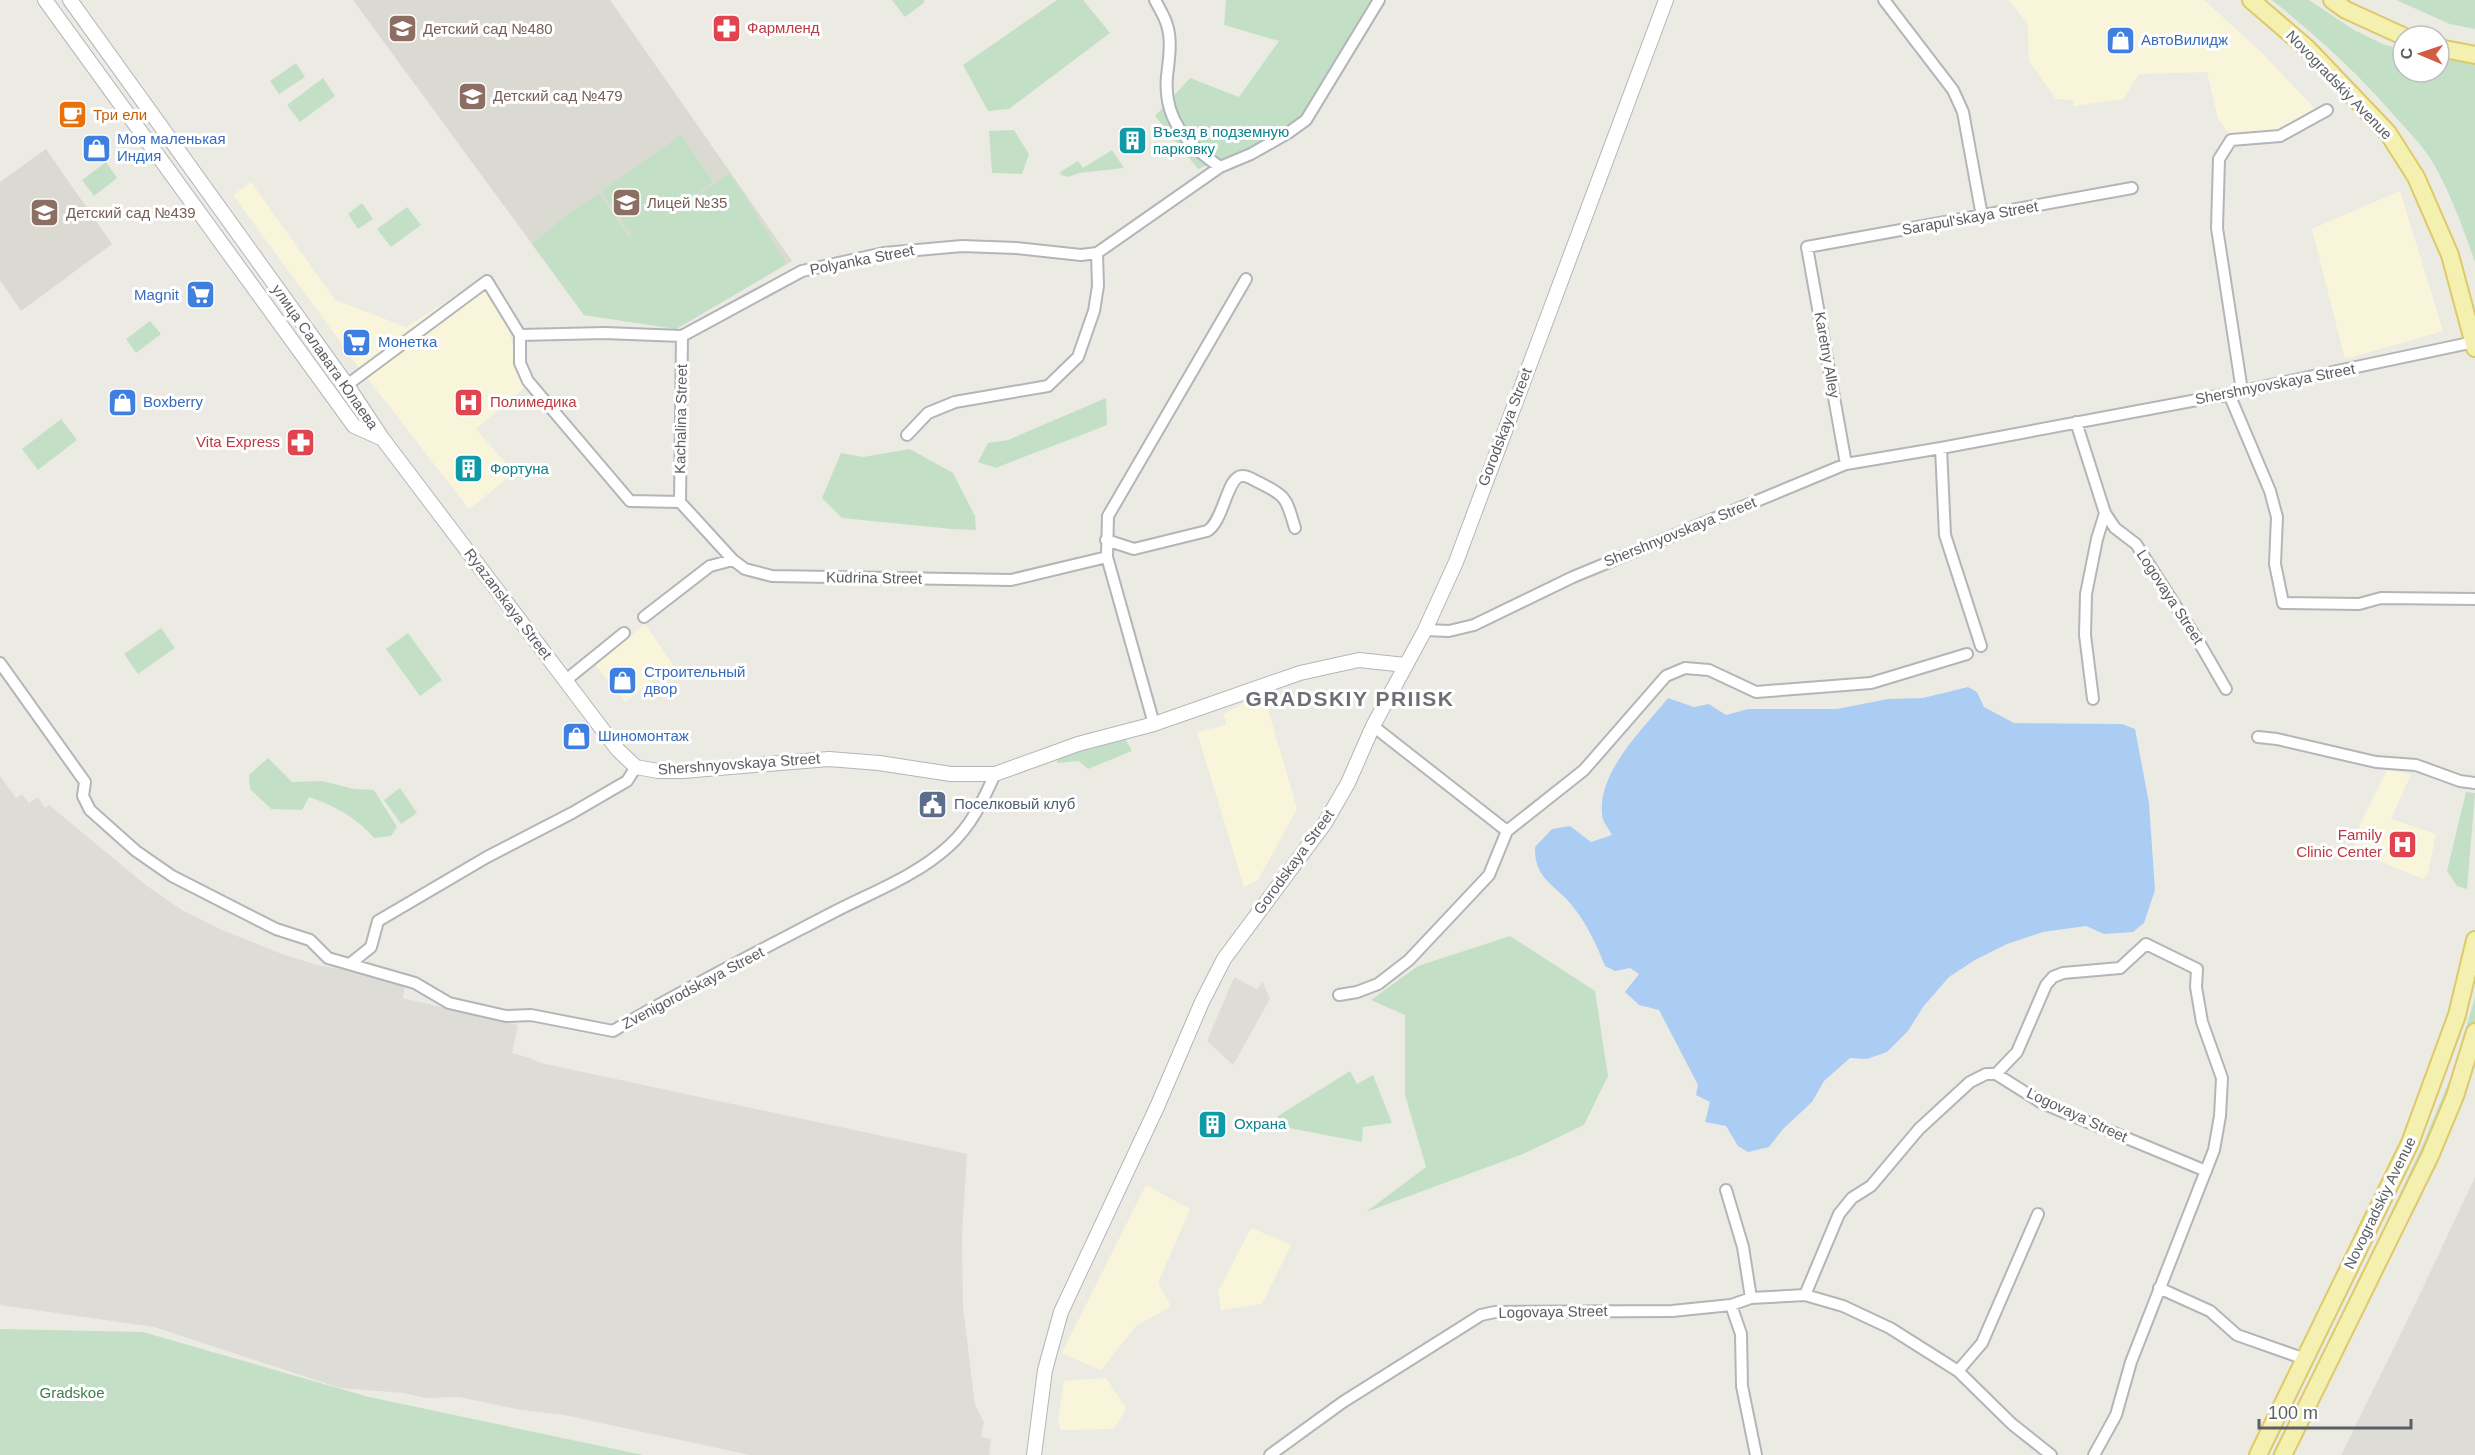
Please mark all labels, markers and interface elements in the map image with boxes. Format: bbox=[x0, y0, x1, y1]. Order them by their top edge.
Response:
pharmacy icon: Фармленд bbox=[710, 12, 742, 44]
school or university icon: Детский сад №480 bbox=[386, 13, 418, 45]
place label: Фармленд bbox=[747, 19, 820, 36]
place label: Детский сад №480 bbox=[423, 20, 553, 37]
shop icon: АвтоВилидж bbox=[2104, 24, 2136, 56]
north arrow bbox=[2391, 24, 2451, 84]
street label: Novogradskiy Avenue bbox=[2283, 27, 2396, 143]
place label: АвтоВилидж bbox=[2141, 31, 2228, 48]
text: С bbox=[2398, 47, 2415, 60]
school or university icon: Детский сад №479 bbox=[456, 80, 488, 112]
place label: Детский сад №479 bbox=[493, 87, 623, 104]
cafe icon: Три ели bbox=[56, 99, 88, 131]
place label: Три ели bbox=[93, 106, 147, 123]
place label: Въезд в подземную парковку bbox=[1153, 123, 1289, 157]
building icon: Въезд в подземную парковку bbox=[1116, 125, 1148, 157]
place label: Моя маленькая Индия bbox=[117, 130, 226, 164]
shop icon: Моя маленькая Индия bbox=[80, 132, 112, 164]
school or university icon: Лицей №35 bbox=[610, 187, 642, 219]
place label: Лицей №35 bbox=[647, 194, 727, 211]
school or university icon: Детский сад №439 bbox=[29, 197, 61, 229]
street label: Sarapul'skaya Street bbox=[1901, 197, 2040, 238]
place label: Детский сад №439 bbox=[66, 204, 196, 221]
street label: Polyanka Street bbox=[808, 241, 916, 278]
supermarket icon: Magnit bbox=[184, 279, 216, 311]
street label: улица Салавата Юлаева bbox=[269, 281, 382, 433]
place label: Magnit bbox=[134, 286, 180, 303]
street label: Karetny Alley bbox=[1812, 310, 1844, 400]
supermarket icon: Монетка bbox=[341, 326, 373, 358]
place label: Монетка bbox=[378, 333, 438, 350]
street label: Shershnyovskaya Street bbox=[2193, 359, 2357, 407]
street label: Kachalina Street bbox=[671, 363, 690, 474]
street label: Gorodskaya Street bbox=[1474, 365, 1535, 488]
shop icon: Boxberry bbox=[106, 386, 138, 418]
hospital icon: Полимедика bbox=[453, 386, 485, 418]
place label: Boxberry bbox=[143, 393, 204, 410]
place label: Полимедика bbox=[490, 393, 577, 410]
pharmacy icon: Vita Express bbox=[285, 426, 317, 458]
place label: Vita Express bbox=[196, 433, 280, 450]
building icon: Фортуна bbox=[453, 453, 485, 485]
place label: Фортуна bbox=[490, 460, 550, 477]
street label: Shershnyovskaya Street bbox=[1601, 493, 1759, 570]
street label: Ryazanskaya Street bbox=[461, 545, 556, 663]
street label: Logovaya Street bbox=[2134, 546, 2208, 648]
street label: Kudrina Street bbox=[826, 568, 923, 587]
place label: Строительный двор bbox=[644, 663, 745, 697]
shop icon: Строительный двор bbox=[607, 665, 639, 697]
district label: GRADSKIY PRIISK bbox=[1246, 687, 1454, 710]
shop icon: Шиномонтаж bbox=[561, 720, 593, 752]
place label: Шиномонтаж bbox=[598, 727, 689, 744]
street label: Shershnyovskaya Street bbox=[657, 749, 821, 778]
public building icon: Поселковый клуб bbox=[917, 788, 949, 820]
place label: Поселковый клуб bbox=[954, 795, 1075, 812]
street label: Gorodskaya Street bbox=[1250, 805, 1338, 917]
place label: Family Clinic Center bbox=[2296, 826, 2382, 860]
hospital icon: Family Clinic Center bbox=[2387, 828, 2419, 860]
street label: Zvenigorodskaya Street bbox=[619, 942, 767, 1032]
street label: Logovaya Street bbox=[2024, 1084, 2131, 1146]
building icon: Охрана bbox=[1197, 1108, 1229, 1140]
place label: Охрана bbox=[1234, 1115, 1287, 1132]
street label: Novogradskiy Avenue bbox=[2340, 1134, 2419, 1272]
street label: Logovaya Street bbox=[1498, 1302, 1609, 1321]
park label: Gradskoe bbox=[39, 1384, 105, 1401]
scale bar bbox=[2259, 1392, 2410, 1430]
text: 100 m bbox=[2268, 1403, 2318, 1423]

